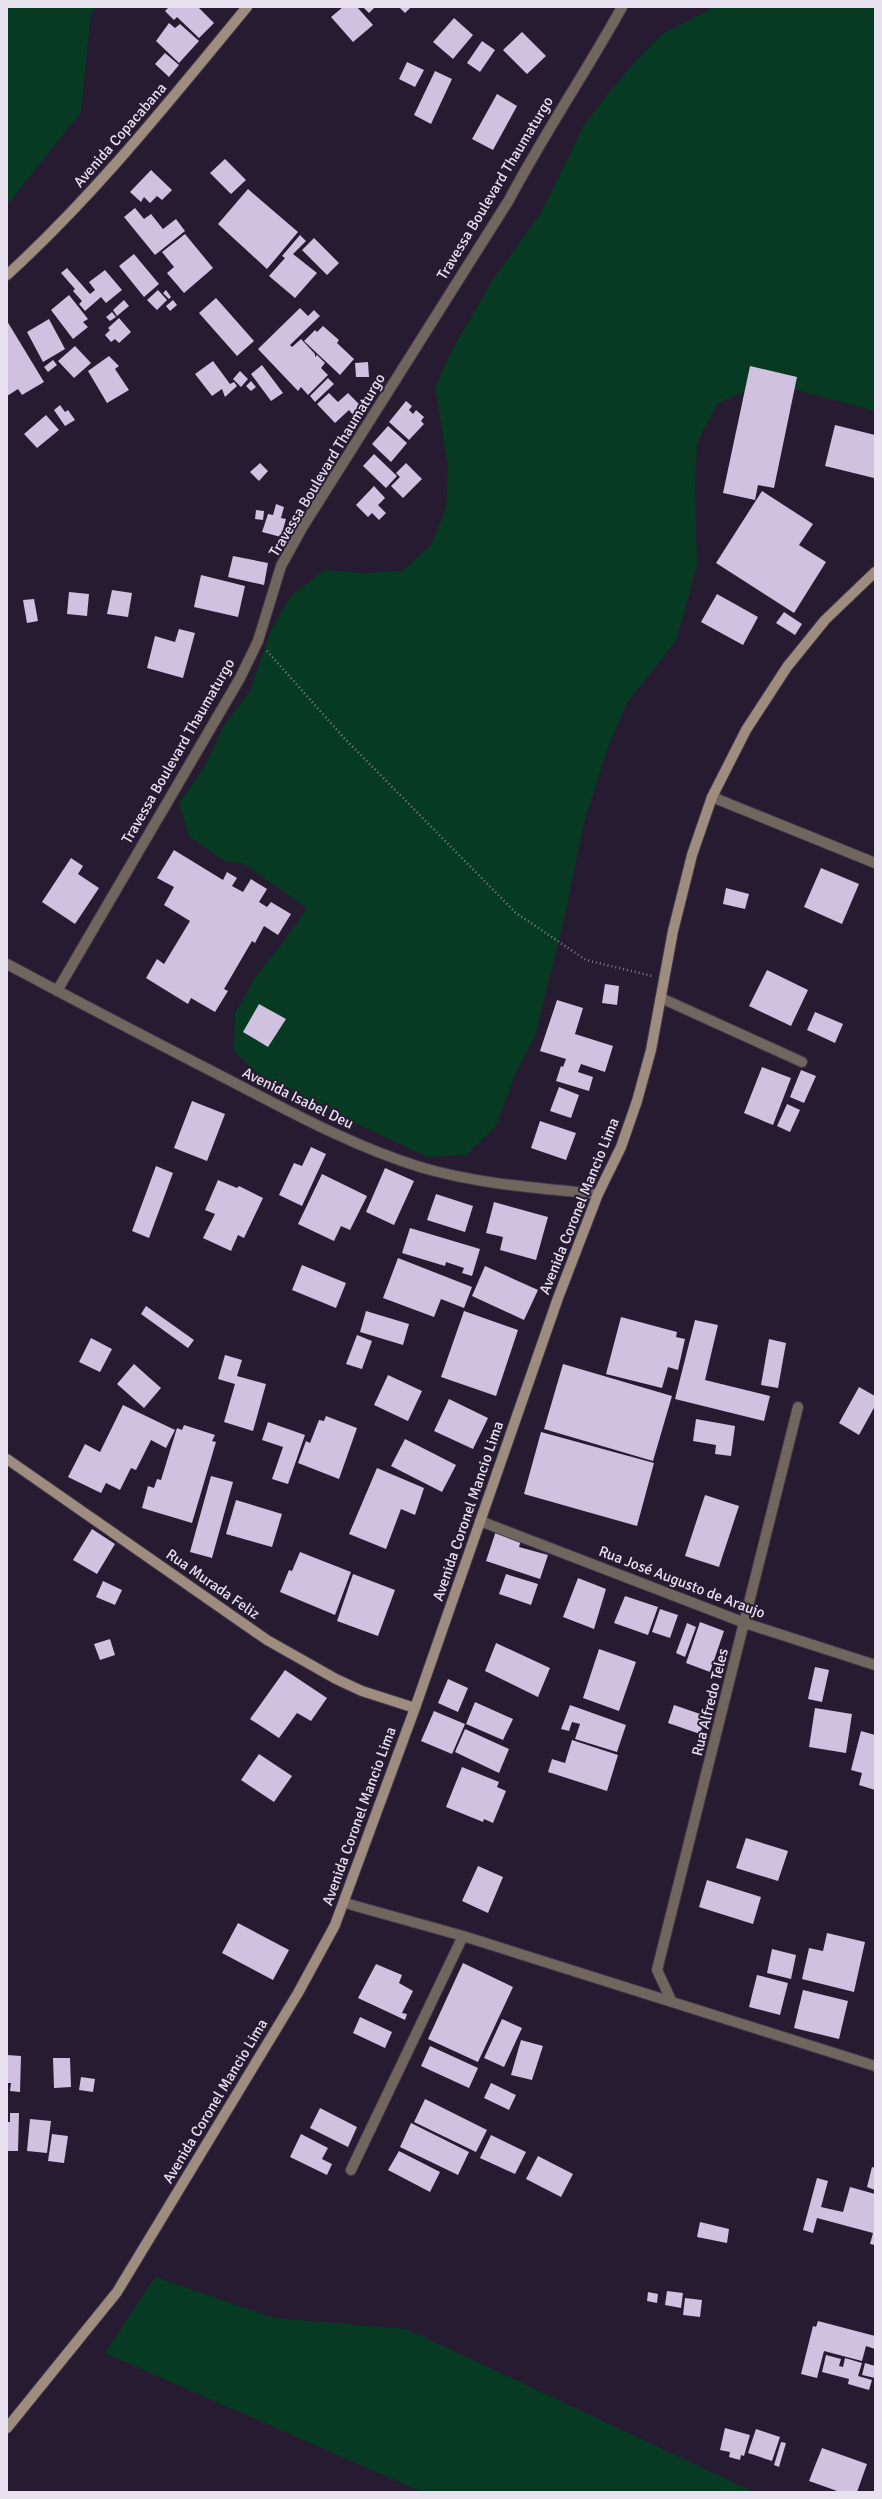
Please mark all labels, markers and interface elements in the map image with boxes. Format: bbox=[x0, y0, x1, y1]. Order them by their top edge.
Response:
street label: Avenida Copacabana bbox=[70, 79, 170, 191]
street label: Travessa Boulevard Thaumaturgo bbox=[433, 93, 557, 283]
street label: Travessa Boulevard Thaumaturgo bbox=[265, 370, 389, 560]
street label: Travessa Boulevard Thaumaturgo bbox=[118, 655, 239, 847]
street label: Avenida Isabel Deu bbox=[240, 1063, 356, 1133]
street label: Avenida Coronel Mancio Lima bbox=[535, 1115, 623, 1297]
street label: Avenida Coronel Mancio Lima bbox=[429, 1419, 507, 1603]
street label: Rua José Augusto de Araujo bbox=[596, 1542, 768, 1622]
street label: Rua Murada Feliz bbox=[163, 1545, 263, 1623]
street label: Rua Alfredo Teles bbox=[688, 1646, 732, 1758]
street label: Avenida Coronel Mancio Lima bbox=[318, 1724, 400, 1908]
street label: Avenida Coronel Mancio Lima bbox=[159, 2015, 271, 2187]

